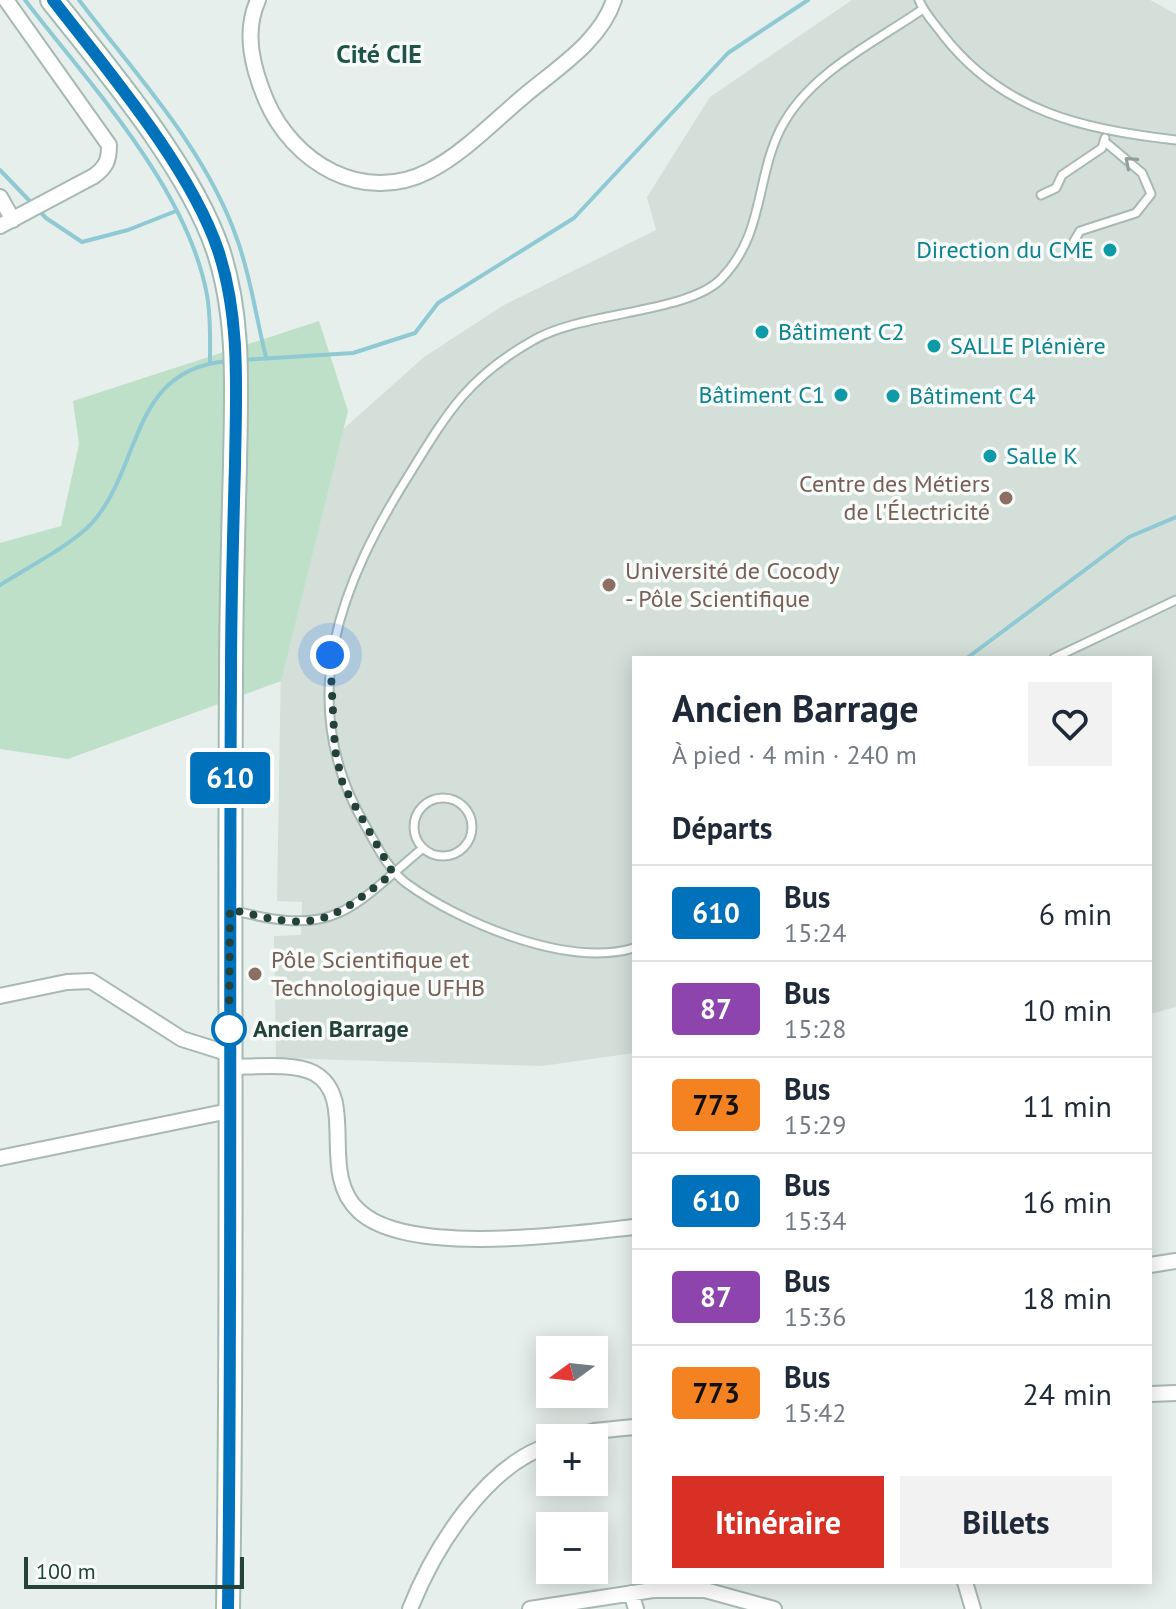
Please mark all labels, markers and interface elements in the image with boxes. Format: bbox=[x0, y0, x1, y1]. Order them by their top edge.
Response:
district label: Cité CIE bbox=[336, 37, 422, 70]
one-way arrow bbox=[1124, 158, 1139, 172]
place label: Direction du CME bbox=[916, 234, 1094, 265]
marker: Direction du CME bbox=[1101, 241, 1119, 259]
place label: Bâtiment C2 bbox=[778, 316, 905, 347]
marker: Bâtiment C2 bbox=[753, 323, 771, 341]
place label: SALLE Plénière bbox=[950, 330, 1106, 361]
marker: SALLE Plénière bbox=[925, 337, 943, 355]
place label: Bâtiment C1 bbox=[698, 379, 825, 410]
place label: Bâtiment C4 bbox=[909, 380, 1036, 411]
marker: Bâtiment C1 bbox=[832, 386, 850, 404]
marker: Bâtiment C4 bbox=[884, 387, 902, 405]
place label: Salle K bbox=[1006, 440, 1078, 471]
marker: Salle K bbox=[981, 447, 999, 465]
place label: Centre des Métiers de l'Électricité bbox=[799, 468, 990, 527]
marker: Centre des Métiers de l'Électricité bbox=[997, 489, 1015, 507]
place label: Université de Cocody - Pôle Scientifique bbox=[625, 555, 839, 614]
marker: Université de Cocody - Pôle Scientifique bbox=[600, 576, 618, 594]
your location bbox=[310, 635, 350, 675]
button: heart bbox=[1028, 682, 1112, 766]
text: Ancien Barrage bbox=[672, 683, 919, 732]
text: À pied · 4 min · 240 m bbox=[672, 738, 917, 771]
line badge: 610 bbox=[184, 752, 276, 804]
text: 610 bbox=[206, 759, 254, 796]
text: Départs bbox=[672, 808, 772, 847]
text: Bus bbox=[784, 877, 831, 916]
text: 610 bbox=[692, 894, 740, 931]
text: 6 min bbox=[1039, 894, 1112, 933]
text: 15:24 bbox=[784, 916, 846, 949]
place label: Pôle Scientifique et Technologique UFHB bbox=[271, 944, 485, 1003]
marker: Pôle Scientifique et Technologique UFHB bbox=[246, 965, 264, 983]
text: Bus bbox=[784, 973, 831, 1012]
text: 87 bbox=[700, 990, 732, 1027]
text: 10 min bbox=[1022, 990, 1112, 1029]
marker: Ancien Barrage bbox=[212, 1012, 246, 1046]
text: 15:28 bbox=[784, 1012, 846, 1045]
place label: Ancien Barrage bbox=[253, 1013, 409, 1044]
text: Bus bbox=[784, 1069, 831, 1108]
text: 773 bbox=[692, 1086, 740, 1123]
text: 11 min bbox=[1022, 1086, 1112, 1125]
text: 15:29 bbox=[784, 1108, 846, 1141]
text: Bus bbox=[784, 1165, 831, 1204]
text: 610 bbox=[692, 1182, 740, 1219]
text: 16 min bbox=[1022, 1182, 1112, 1221]
text: 15:34 bbox=[784, 1204, 846, 1237]
text: Bus bbox=[784, 1261, 831, 1300]
text: 87 bbox=[700, 1278, 732, 1315]
text: 18 min bbox=[1022, 1278, 1112, 1317]
text: 15:36 bbox=[784, 1300, 846, 1333]
north arrow bbox=[536, 1336, 608, 1408]
map controls bbox=[536, 1336, 608, 1584]
text: Bus bbox=[784, 1357, 831, 1396]
text: 773 bbox=[692, 1374, 740, 1411]
text: 24 min bbox=[1022, 1374, 1112, 1413]
text: 15:42 bbox=[784, 1396, 846, 1429]
button: + bbox=[536, 1424, 608, 1496]
button: Itinéraire bbox=[672, 1476, 884, 1568]
button: Billets bbox=[900, 1476, 1112, 1568]
button: − bbox=[536, 1512, 608, 1584]
scale bar bbox=[24, 1553, 244, 1589]
text: 100 m bbox=[36, 1557, 96, 1585]

